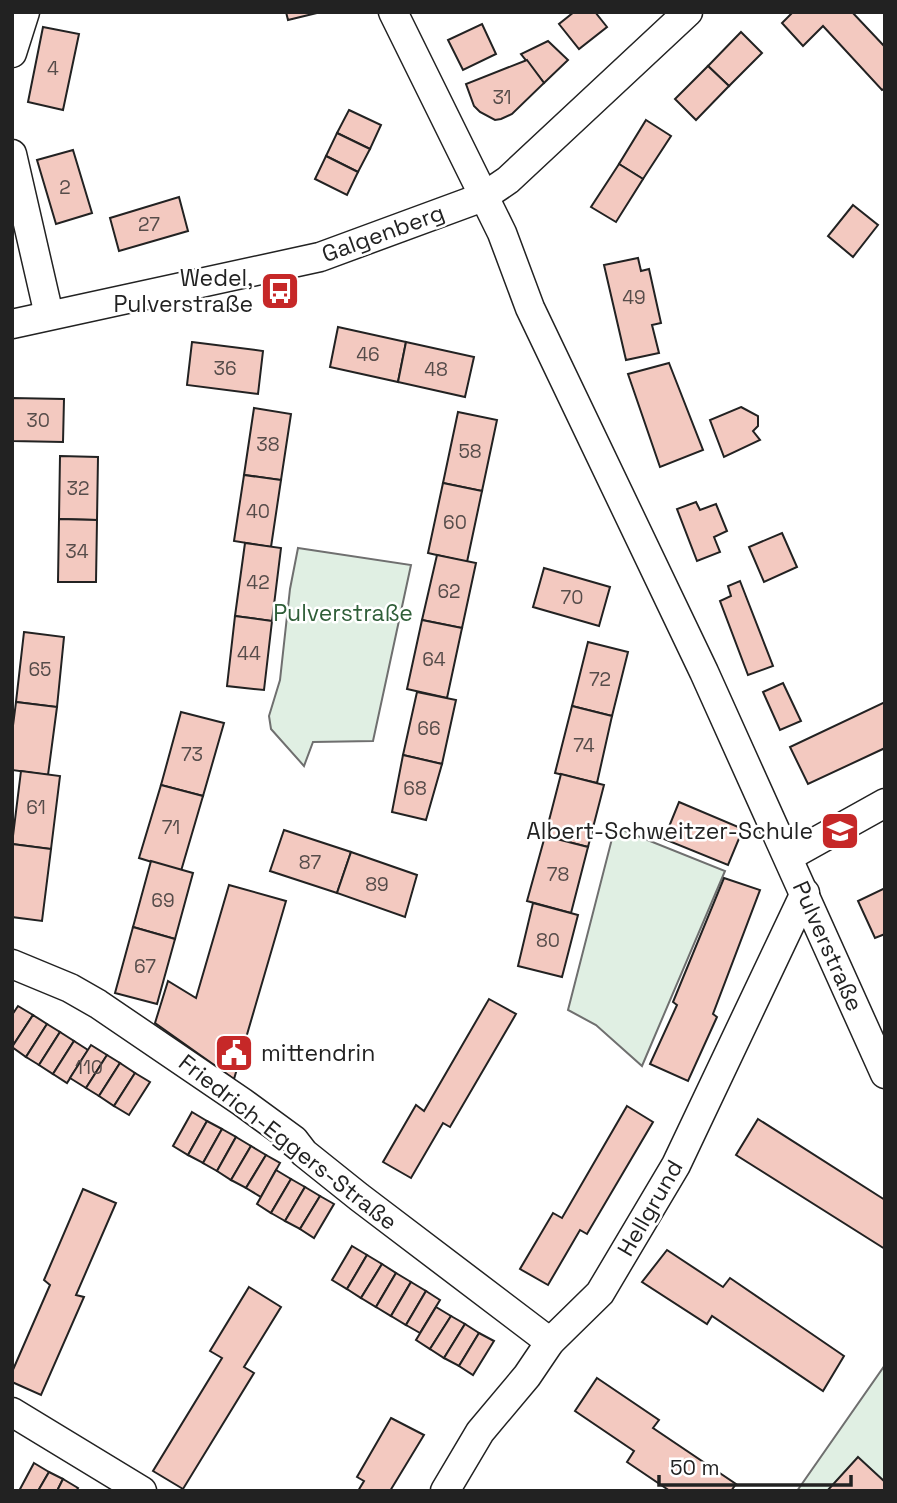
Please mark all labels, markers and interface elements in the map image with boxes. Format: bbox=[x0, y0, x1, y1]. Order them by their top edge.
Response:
house number: 4 bbox=[47, 56, 59, 81]
house number: 31 bbox=[492, 85, 512, 110]
house number: 2 bbox=[59, 175, 71, 200]
street label: Galgenberg bbox=[318, 197, 448, 269]
house number: 27 bbox=[138, 212, 160, 237]
place label: Wedel, Pulverstraße bbox=[113, 263, 253, 319]
bus stop icon: Wedel, Pulverstraße bbox=[259, 270, 301, 312]
house number: 49 bbox=[622, 285, 646, 310]
house number: 46 bbox=[356, 342, 380, 367]
house number: 36 bbox=[213, 356, 237, 381]
house number: 48 bbox=[424, 357, 448, 382]
house number: 30 bbox=[26, 408, 50, 433]
house number: 38 bbox=[256, 432, 280, 457]
house number: 58 bbox=[458, 439, 482, 464]
house number: 32 bbox=[67, 476, 89, 501]
house number: 40 bbox=[246, 499, 270, 524]
house number: 60 bbox=[443, 510, 467, 535]
house number: 34 bbox=[65, 539, 89, 564]
house number: 42 bbox=[246, 570, 270, 595]
house number: 62 bbox=[437, 579, 461, 604]
house number: 70 bbox=[561, 585, 583, 610]
park label: Pulverstraße bbox=[273, 598, 413, 628]
house number: 44 bbox=[237, 641, 261, 666]
house number: 64 bbox=[422, 647, 446, 672]
house number: 65 bbox=[28, 657, 52, 682]
house number: 72 bbox=[589, 667, 611, 692]
house number: 66 bbox=[417, 716, 441, 741]
house number: 74 bbox=[573, 733, 595, 758]
house number: 73 bbox=[181, 742, 203, 767]
house number: 68 bbox=[403, 776, 427, 801]
house number: 61 bbox=[26, 795, 46, 820]
school or university icon: Albert-Schweitzer-Schule bbox=[819, 810, 861, 852]
house number: 71 bbox=[162, 815, 180, 840]
place label: Albert-Schweitzer-Schule bbox=[526, 816, 813, 846]
house number: 87 bbox=[299, 850, 321, 875]
house number: 78 bbox=[547, 862, 569, 887]
house number: 89 bbox=[365, 872, 389, 897]
street label: Pulverstraße bbox=[786, 876, 870, 1016]
house number: 69 bbox=[151, 888, 175, 913]
house number: 80 bbox=[536, 928, 560, 953]
house number: 67 bbox=[134, 954, 156, 979]
public building icon: mittendrin bbox=[213, 1032, 255, 1074]
place label: mittendrin bbox=[261, 1038, 375, 1068]
street label: Friedrich-Eggers-Straße bbox=[173, 1047, 403, 1237]
house number: 110 bbox=[75, 1055, 103, 1080]
street label: Hellgrund bbox=[610, 1154, 690, 1262]
scale bar bbox=[659, 1444, 852, 1488]
text: 50 m bbox=[670, 1454, 720, 1481]

